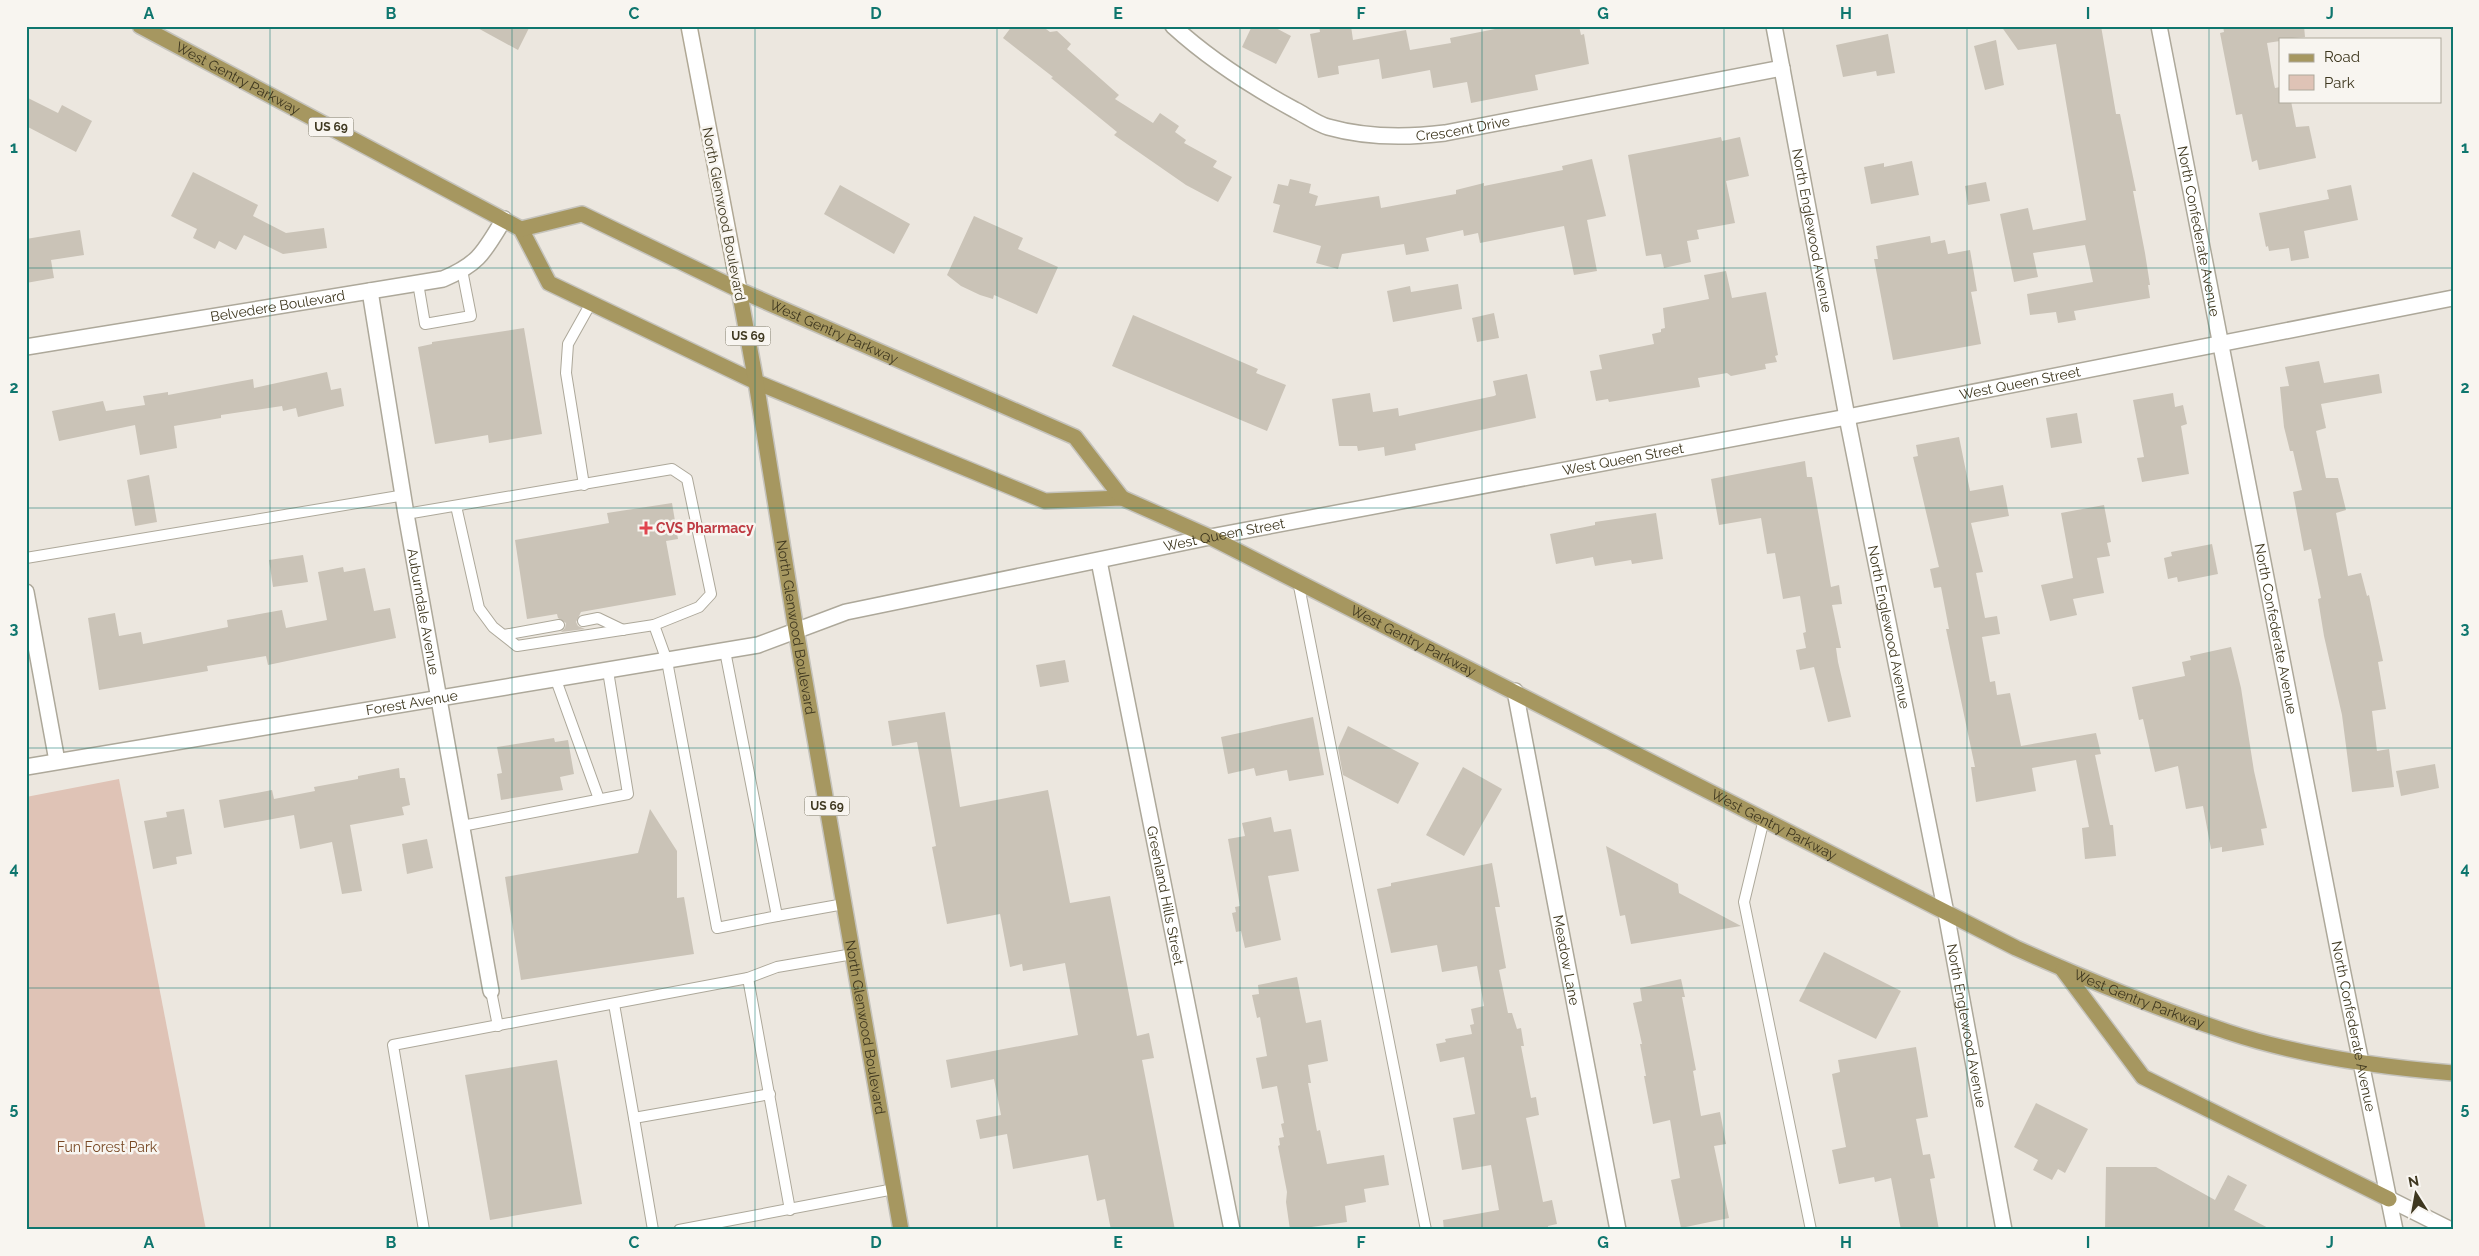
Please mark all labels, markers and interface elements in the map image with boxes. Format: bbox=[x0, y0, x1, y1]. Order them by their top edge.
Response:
text: A bbox=[144, 4, 155, 23]
text: B bbox=[386, 4, 397, 23]
text: C bbox=[629, 4, 640, 23]
text: D bbox=[870, 4, 882, 23]
text: E bbox=[1113, 4, 1123, 23]
text: F bbox=[1356, 4, 1366, 23]
text: G bbox=[1597, 4, 1609, 23]
text: H bbox=[1840, 4, 1852, 23]
text: I bbox=[2086, 4, 2090, 23]
text: J bbox=[2326, 4, 2334, 23]
legend bbox=[2279, 38, 2442, 102]
street label: West Gentry Parkway bbox=[173, 39, 303, 118]
text: Road bbox=[2324, 48, 2360, 66]
text: Park bbox=[2324, 74, 2355, 92]
street label: Crescent Drive bbox=[1415, 113, 1511, 144]
road number: US 69 bbox=[308, 118, 354, 136]
street label: North Glenwood Boulevard bbox=[699, 126, 749, 302]
text: 1 bbox=[10, 138, 18, 157]
text: 1 bbox=[2461, 138, 2469, 157]
street label: North Confederate Avenue bbox=[2174, 144, 2223, 318]
street label: North Englewood Avenue bbox=[1789, 147, 1835, 314]
street label: Belvedere Boulevard bbox=[209, 287, 346, 325]
street label: West Gentry Parkway bbox=[767, 296, 901, 367]
road number: US 69 bbox=[726, 326, 770, 346]
street label: West Queen Street bbox=[1958, 363, 2082, 403]
text: 2 bbox=[9, 378, 19, 397]
text: 2 bbox=[2460, 378, 2470, 397]
street label: West Queen Street bbox=[1561, 440, 1685, 478]
street label: West Queen Street bbox=[1162, 515, 1286, 554]
place label: CVS Pharmacy bbox=[656, 520, 754, 536]
marker: CVS Pharmacy bbox=[640, 522, 652, 534]
street label: North Glenwood Boulevard bbox=[774, 539, 819, 716]
street label: North Confederate Avenue bbox=[2252, 542, 2300, 716]
street label: North Englewood Avenue bbox=[1865, 544, 1913, 710]
street label: Auburndale Avenue bbox=[404, 547, 443, 676]
street label: West Gentry Parkway bbox=[1348, 602, 1479, 679]
text: 3 bbox=[10, 619, 19, 638]
text: 3 bbox=[2461, 619, 2470, 638]
street label: Forest Avenue bbox=[365, 687, 459, 718]
street label: West Gentry Parkway bbox=[1709, 786, 1840, 863]
road number: US 69 bbox=[804, 796, 850, 816]
street label: Greenland Hills Street bbox=[1144, 825, 1187, 967]
text: 4 bbox=[9, 859, 19, 878]
text: 4 bbox=[2460, 859, 2470, 878]
street label: Meadow Lane bbox=[1550, 914, 1583, 1007]
street label: North Glenwood Boulevard bbox=[842, 939, 889, 1116]
street label: North Confederate Avenue bbox=[2329, 940, 2379, 1113]
street label: North Englewood Avenue bbox=[1944, 942, 1989, 1109]
street label: West Gentry Parkway bbox=[2072, 966, 2207, 1031]
text: 5 bbox=[10, 1099, 19, 1118]
text: 5 bbox=[2461, 1099, 2470, 1118]
park label: Fun Forest Park bbox=[57, 1139, 158, 1155]
north arrow bbox=[2392, 1168, 2442, 1218]
text: N bbox=[2407, 1172, 2420, 1190]
text: A bbox=[144, 1233, 155, 1252]
text: B bbox=[386, 1233, 397, 1252]
text: C bbox=[629, 1233, 640, 1252]
text: D bbox=[870, 1233, 882, 1252]
text: E bbox=[1113, 1233, 1123, 1252]
text: F bbox=[1356, 1233, 1366, 1252]
text: G bbox=[1597, 1233, 1609, 1252]
text: H bbox=[1840, 1233, 1852, 1252]
text: I bbox=[2086, 1233, 2090, 1252]
text: J bbox=[2326, 1233, 2334, 1252]

